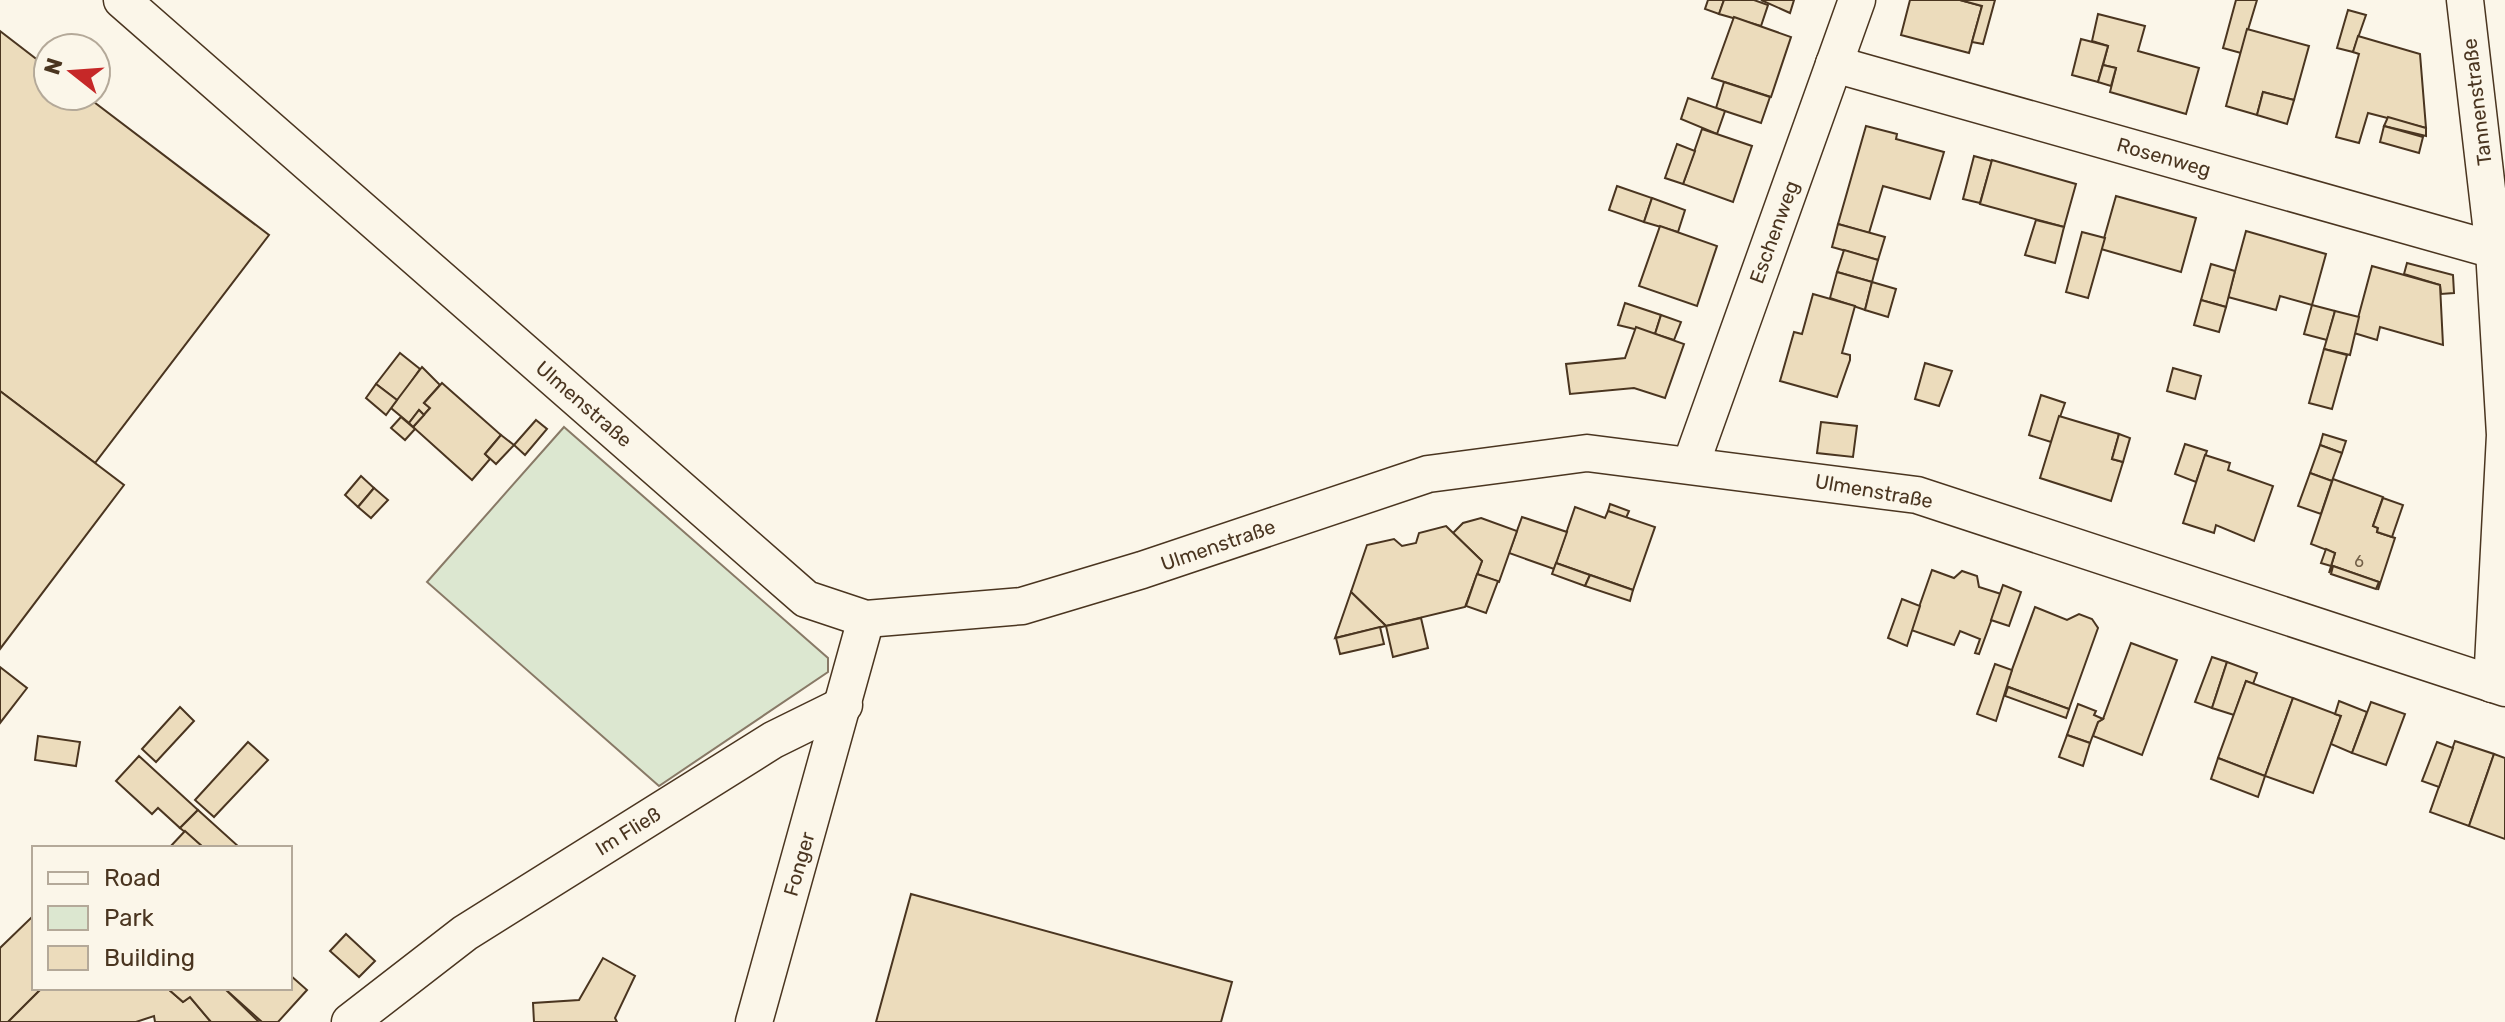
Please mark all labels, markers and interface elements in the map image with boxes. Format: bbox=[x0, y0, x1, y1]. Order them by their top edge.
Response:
north arrow bbox=[32, 32, 112, 112]
street label: Tannenstraße bbox=[2457, 37, 2497, 167]
text: N bbox=[38, 55, 69, 78]
street label: Rosenweg bbox=[2114, 132, 2214, 182]
street label: Eschenweg bbox=[1744, 177, 1804, 287]
street label: Ulmenstraße bbox=[531, 356, 637, 452]
street label: Ulmenstraße bbox=[1813, 469, 1935, 513]
street label: Ulmenstraße bbox=[1158, 514, 1278, 576]
house number: 6 bbox=[2354, 552, 2364, 571]
street label: Im Fließ bbox=[591, 802, 665, 860]
street label: Fonger bbox=[778, 829, 820, 899]
legend bbox=[32, 846, 292, 990]
text: Road bbox=[104, 864, 161, 892]
text: Park bbox=[104, 904, 155, 932]
text: Building bbox=[104, 944, 195, 972]

